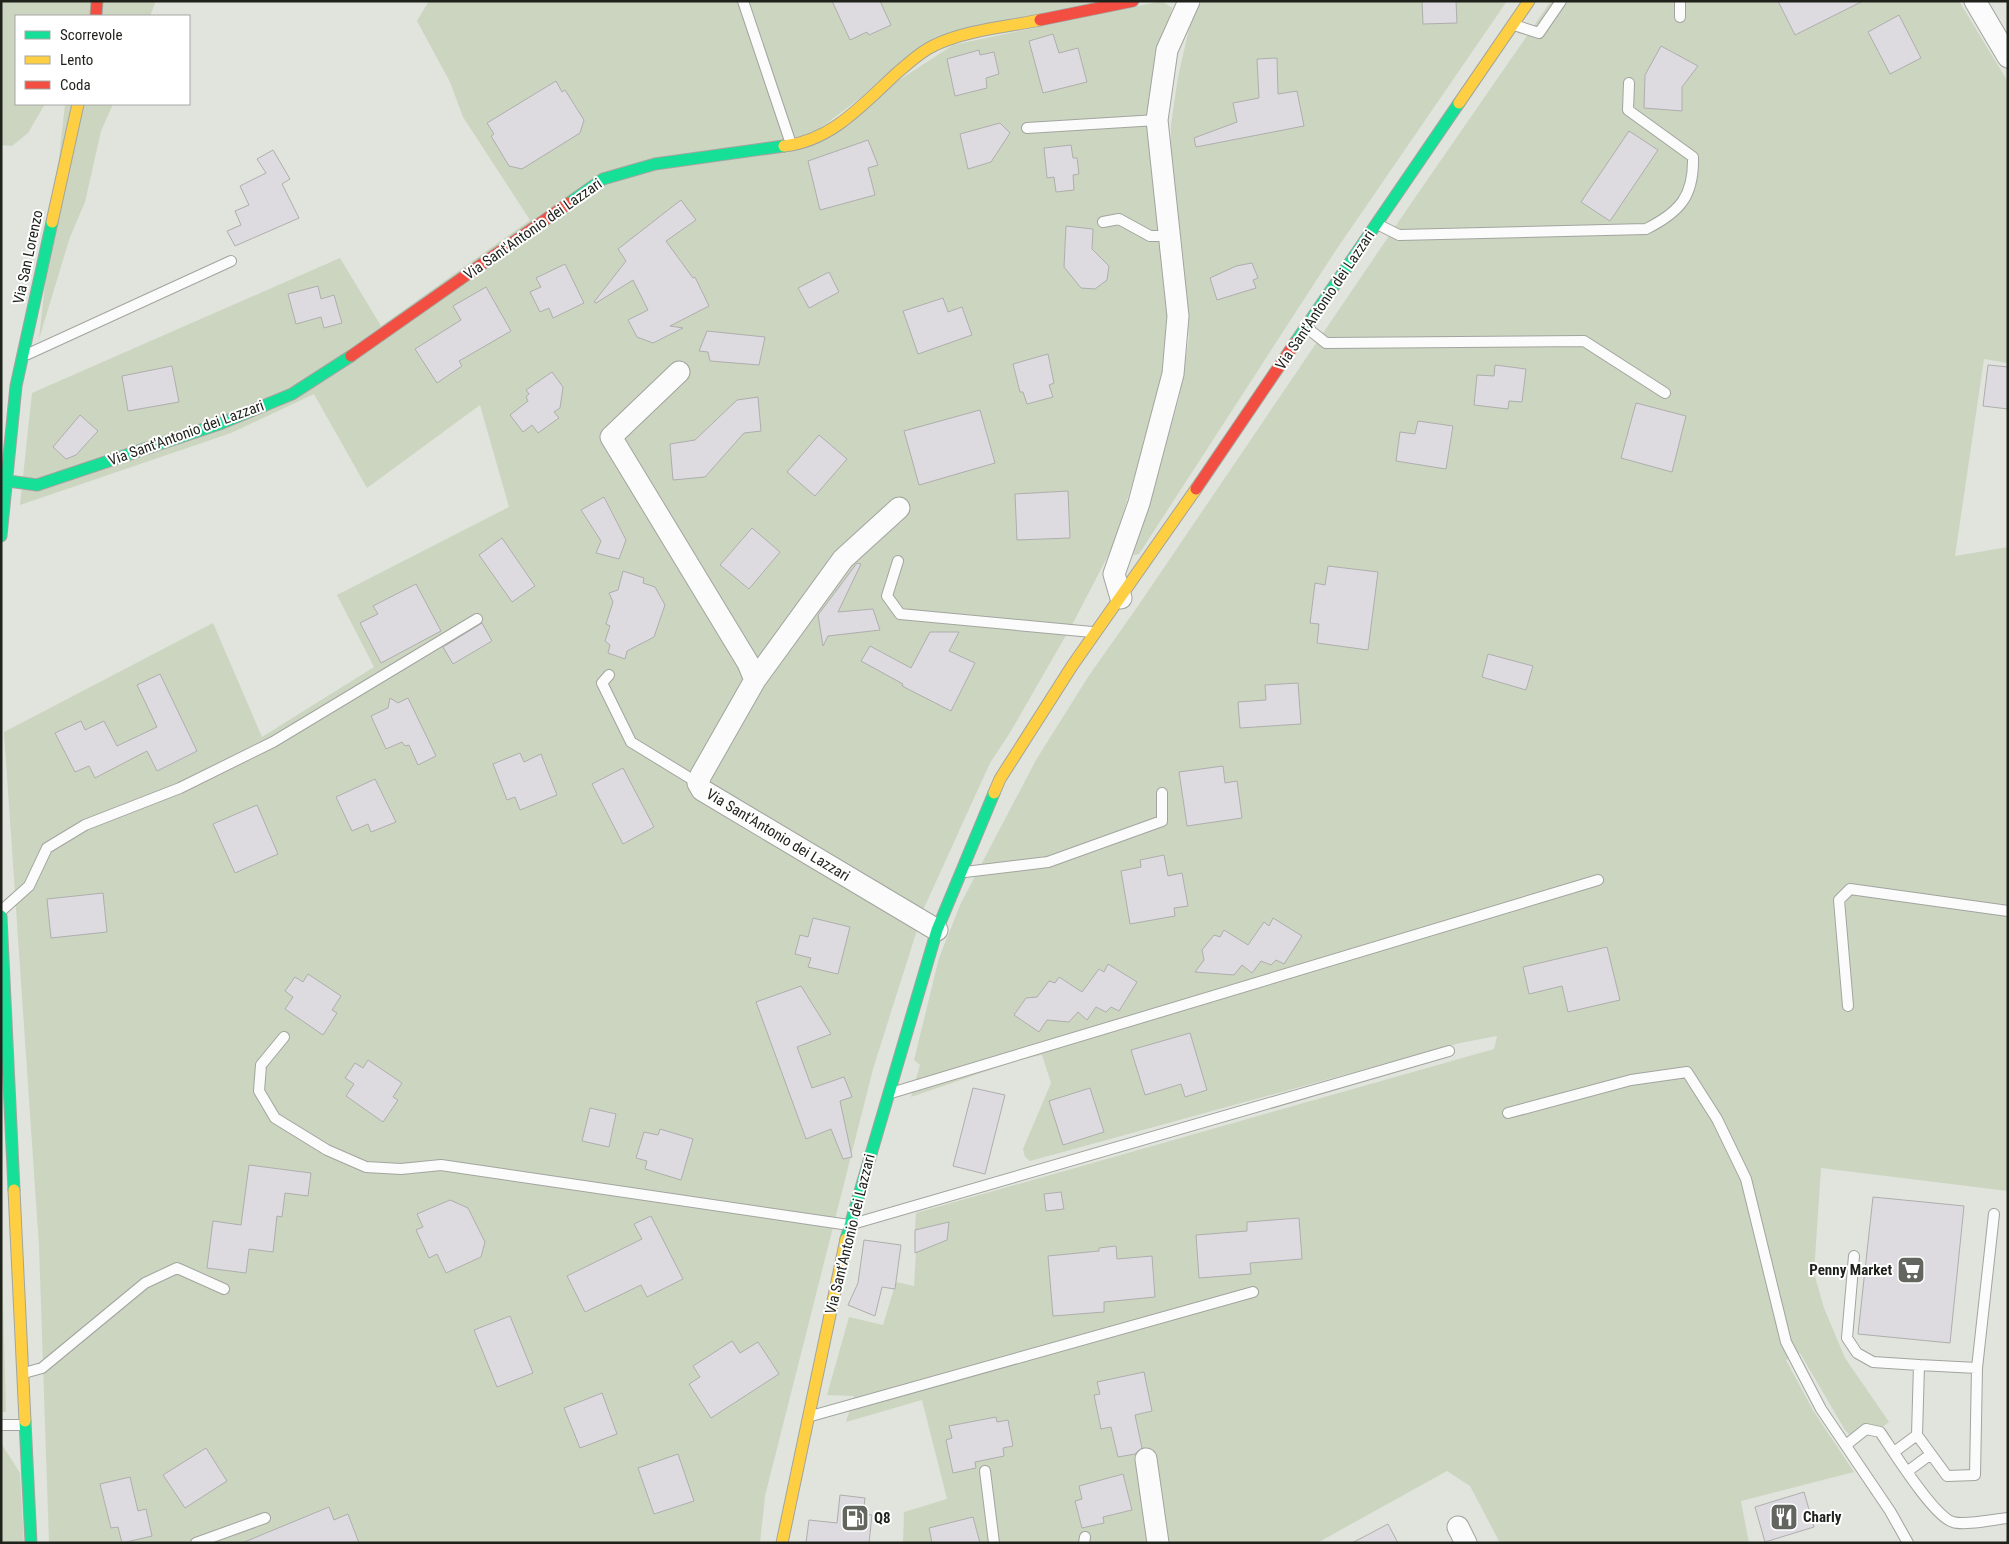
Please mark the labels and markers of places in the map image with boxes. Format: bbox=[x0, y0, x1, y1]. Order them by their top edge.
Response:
supermarket icon: Penny Market bbox=[1896, 1255, 1926, 1285]
place label: Penny Market bbox=[1809, 1261, 1892, 1279]
restaurant icon: Charly bbox=[1769, 1502, 1799, 1532]
fuel station icon: Q8 bbox=[840, 1503, 870, 1533]
place label: Charly bbox=[1803, 1508, 1842, 1526]
place label: Q8 bbox=[874, 1509, 891, 1527]

